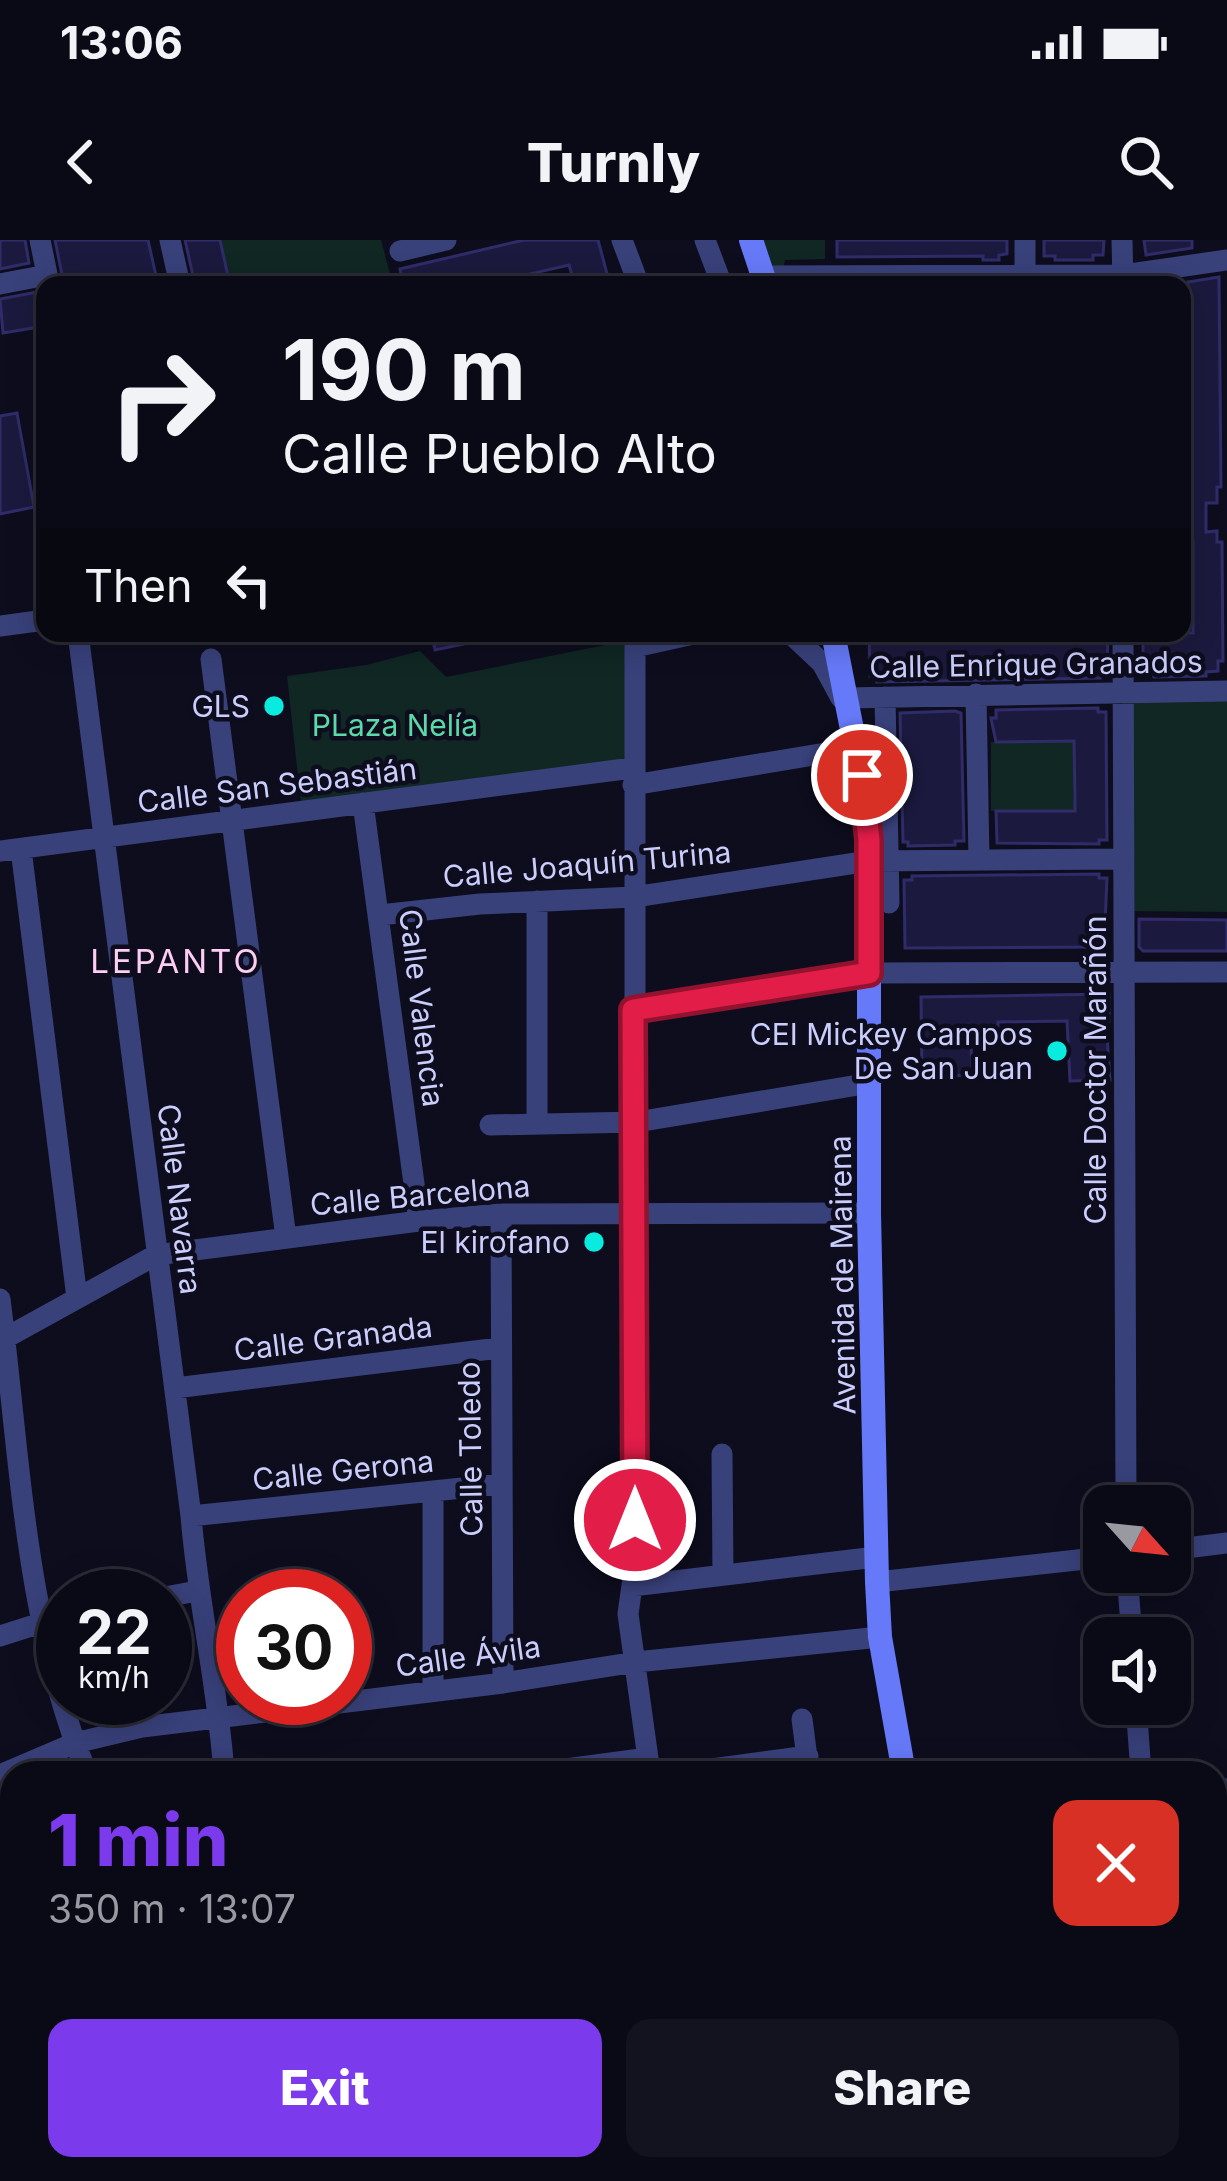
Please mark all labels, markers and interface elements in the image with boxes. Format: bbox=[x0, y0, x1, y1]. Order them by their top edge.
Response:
text: 13:06 bbox=[60, 15, 183, 70]
icon: back bbox=[48, 129, 114, 195]
icon: search bbox=[1113, 129, 1179, 195]
text: Turnly bbox=[527, 130, 700, 195]
text: 190 m bbox=[282, 319, 526, 420]
icon: right bbox=[84, 324, 240, 480]
text: Calle Pueblo Alto bbox=[282, 421, 717, 486]
icon: left bbox=[216, 552, 282, 618]
text: Then bbox=[84, 558, 192, 613]
street label: Calle Enrique Granados bbox=[869, 643, 1203, 685]
place label: GLS bbox=[191, 688, 250, 724]
marker: GLS bbox=[261, 693, 287, 719]
park label: PLaza Nelía bbox=[312, 707, 478, 743]
pin bbox=[811, 724, 913, 826]
icon: arrive bbox=[829, 742, 895, 808]
street label: Calle San Sebastián bbox=[135, 750, 419, 820]
street label: Calle Joaquín Turina bbox=[441, 833, 733, 895]
street label: Calle Valencia bbox=[392, 907, 452, 1109]
street label: Calle Doctor Marañón bbox=[1077, 916, 1113, 1224]
district label: LEPANTO bbox=[90, 941, 262, 981]
place label: CEI Mickey Campos De San Juan bbox=[750, 1016, 1033, 1086]
marker: CEI Mickey Campos De San Juan bbox=[1044, 1038, 1070, 1064]
street label: Calle Navarra bbox=[150, 1102, 210, 1296]
street label: Avenida de Mairena bbox=[822, 1135, 862, 1415]
street label: Calle Barcelona bbox=[308, 1167, 532, 1223]
place label: El kirofano bbox=[421, 1224, 570, 1260]
marker: El kirofano bbox=[581, 1229, 607, 1255]
street label: Calle Granada bbox=[232, 1308, 434, 1368]
street label: Calle Toledo bbox=[450, 1361, 490, 1537]
street label: Calle Gerona bbox=[250, 1443, 436, 1497]
position arrow bbox=[572, 1457, 698, 1583]
north arrow bbox=[1083, 1485, 1191, 1593]
map controls bbox=[1083, 1485, 1191, 1725]
speed limit sign: 30 bbox=[216, 1569, 372, 1725]
text: 22 bbox=[76, 1596, 152, 1668]
button: sound bbox=[1083, 1617, 1191, 1725]
street label: Calle Ávila bbox=[393, 1628, 543, 1684]
text: km/h bbox=[78, 1659, 150, 1695]
text: 1 min bbox=[48, 1796, 228, 1883]
button: close bbox=[1053, 1800, 1179, 1926]
text: 350 m · 13:07 bbox=[48, 1885, 296, 1932]
button: Exit bbox=[48, 2019, 602, 2157]
button: Share bbox=[626, 2019, 1179, 2157]

